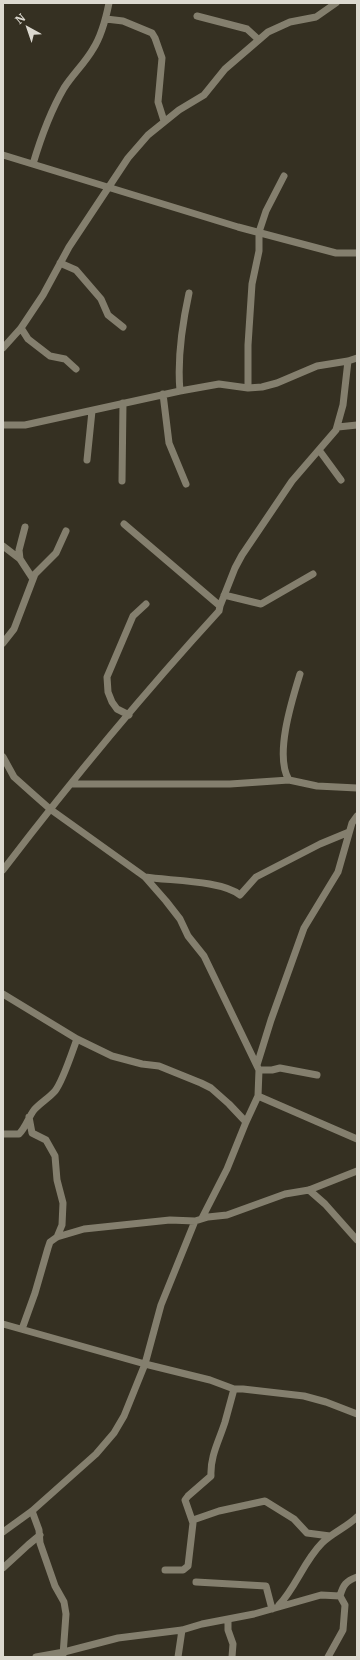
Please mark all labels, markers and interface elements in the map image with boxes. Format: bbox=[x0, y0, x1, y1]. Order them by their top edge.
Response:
north arrow bbox=[8, 8, 48, 48]
text: N bbox=[12, 11, 28, 27]

